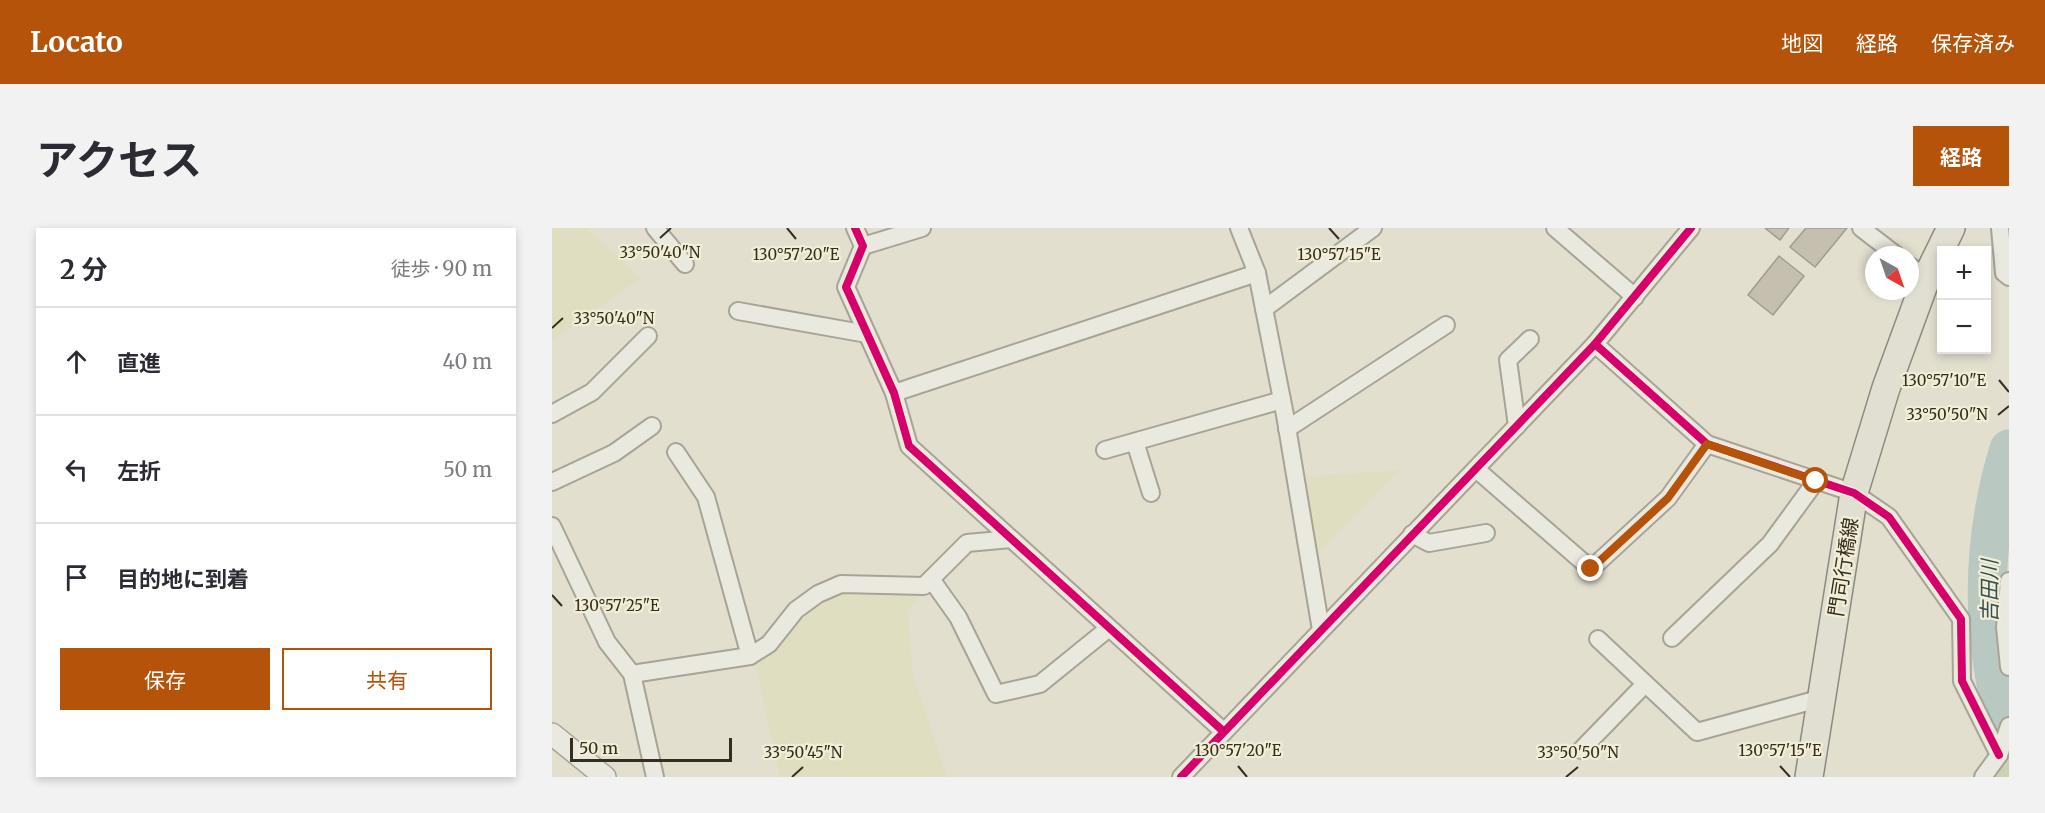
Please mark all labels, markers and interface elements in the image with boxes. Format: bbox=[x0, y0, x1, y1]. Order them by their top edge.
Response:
text: Locato bbox=[30, 24, 123, 60]
text: 地図 bbox=[1781, 30, 1823, 57]
text: 経路 bbox=[1856, 30, 1898, 57]
text: 保存済み bbox=[1931, 30, 2015, 57]
button: 経路 bbox=[1913, 126, 2009, 186]
text: アクセス bbox=[36, 134, 202, 186]
text: 33°50'40"N bbox=[620, 243, 701, 262]
text: 130°57'20"E bbox=[753, 245, 840, 264]
text: 130°57'15"E bbox=[1298, 245, 1381, 264]
north arrow bbox=[1865, 246, 1919, 300]
map controls bbox=[1937, 246, 1991, 354]
button: + bbox=[1937, 246, 1991, 300]
text: 2 分 bbox=[60, 253, 107, 286]
text: 徒歩 · 90 m bbox=[391, 256, 492, 281]
button: − bbox=[1937, 300, 1991, 354]
text: 33°50'40"N bbox=[574, 309, 655, 328]
icon: ahead bbox=[60, 345, 93, 378]
text: 直進 bbox=[117, 349, 161, 377]
text: 40 m bbox=[442, 349, 492, 374]
text: 130°57'10"E bbox=[1902, 371, 1986, 390]
text: 33°50'50"N bbox=[1906, 405, 1988, 424]
icon: left bbox=[60, 453, 93, 486]
text: 左折 bbox=[117, 457, 161, 485]
text: 50 m bbox=[443, 457, 492, 482]
route start bbox=[1802, 467, 1828, 493]
street label: 門司行橋線 bbox=[1823, 516, 1863, 618]
route end bbox=[1577, 555, 1603, 581]
water label: 吉田川 bbox=[1976, 558, 2003, 623]
icon: arrive bbox=[60, 561, 93, 594]
text: 目的地に到着 bbox=[117, 565, 249, 593]
text: 130°57'25"E bbox=[574, 596, 660, 615]
button: 保存 bbox=[60, 648, 270, 710]
button: 共有 bbox=[282, 648, 492, 710]
scale bar bbox=[570, 735, 732, 762]
text: 50 m bbox=[579, 738, 618, 758]
text: 130°57'20"E bbox=[1195, 741, 1282, 760]
text: 130°57'15"E bbox=[1739, 741, 1822, 760]
text: 33°50'45"N bbox=[764, 743, 843, 762]
text: 33°50'50"N bbox=[1537, 743, 1619, 762]

